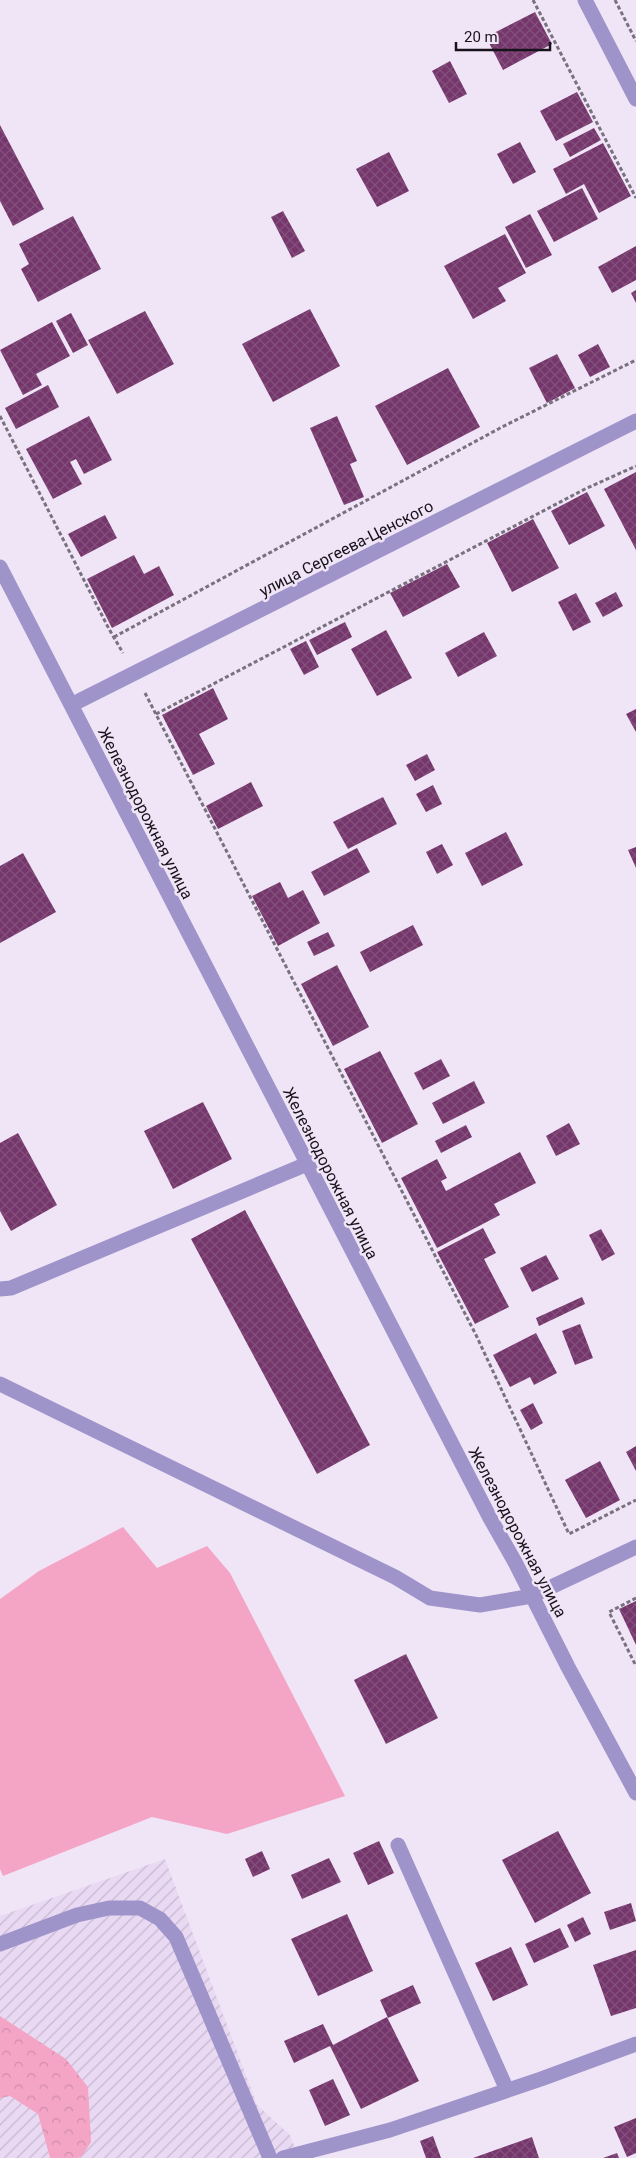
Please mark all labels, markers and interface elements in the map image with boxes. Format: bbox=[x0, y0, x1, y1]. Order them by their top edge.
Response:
scale bar bbox=[456, 20, 550, 52]
text: 20 m bbox=[464, 28, 498, 46]
street label: улица Сергеева-Ценского bbox=[256, 496, 436, 601]
street label: Железнодорожная улица bbox=[94, 724, 197, 902]
street label: Железнодорожная улица bbox=[279, 1084, 382, 1262]
street label: Железнодорожная улица bbox=[465, 1444, 571, 1621]

